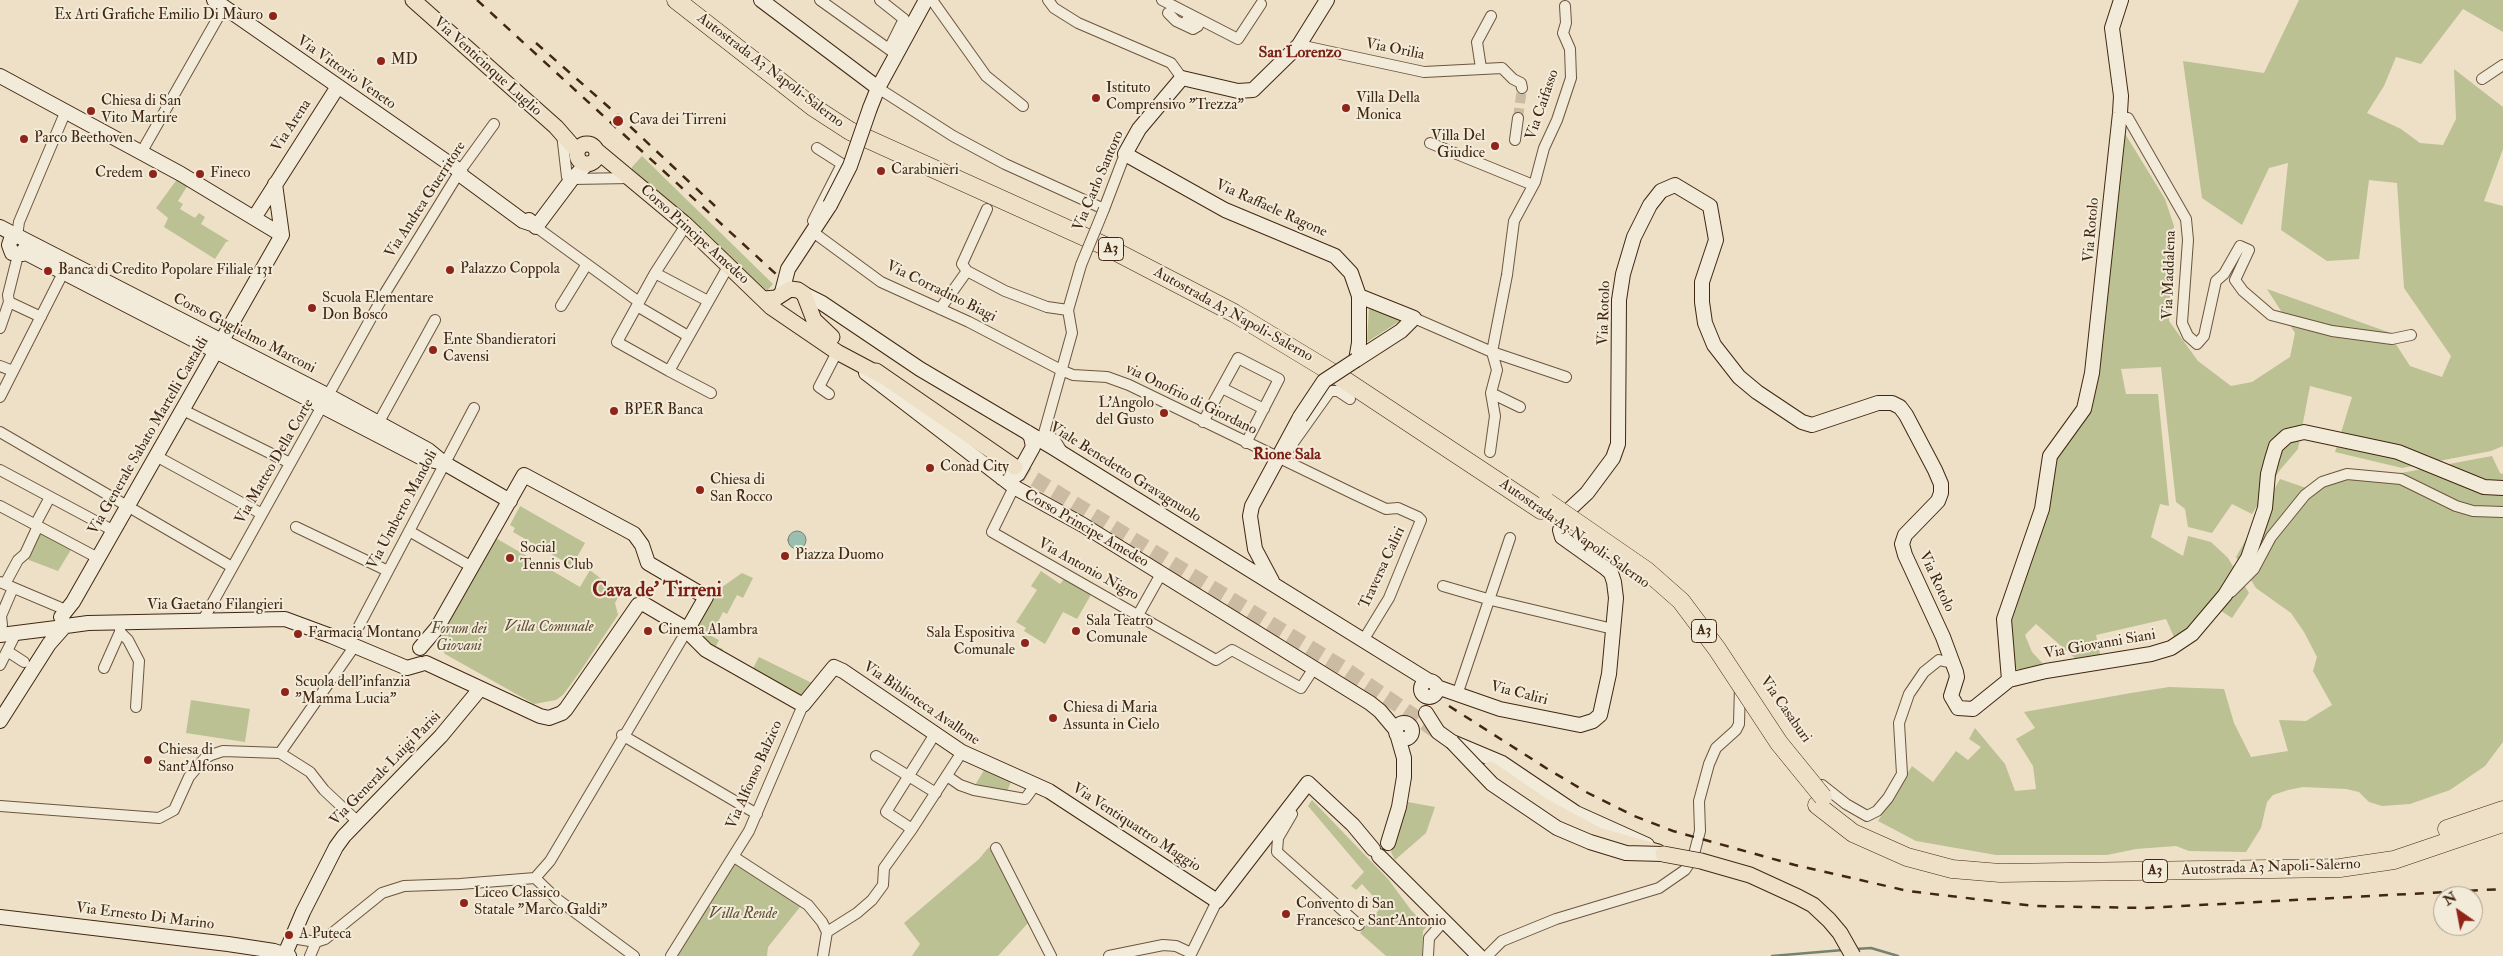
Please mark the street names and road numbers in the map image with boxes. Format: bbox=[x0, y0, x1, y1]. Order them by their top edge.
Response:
street label: Autostrada A3 Napoli-Salerno bbox=[693, 10, 847, 132]
street label: Via Venticinque Luglio bbox=[429, 14, 545, 120]
street label: Via Vittorio Veneto bbox=[293, 32, 399, 114]
street label: Via Orilia bbox=[1364, 35, 1426, 65]
street label: Via Caifasso bbox=[1523, 67, 1563, 143]
street label: Via Arena bbox=[268, 96, 316, 156]
street label: Via Carlo Santoro bbox=[1070, 128, 1128, 234]
street label: Via Andrea Guerritore bbox=[382, 138, 470, 262]
street label: Via Raffaele Ragone bbox=[1212, 176, 1330, 242]
street label: Corso Principe Amedeo bbox=[636, 181, 752, 289]
street label: Via Rotolo bbox=[2080, 197, 2104, 263]
street label: Via Maddalena bbox=[2159, 230, 2181, 320]
road number: A3 bbox=[1098, 238, 1124, 260]
street label: Via Corradino Biagi bbox=[883, 258, 999, 326]
street label: Autostrada A3 Napoli-Salerno bbox=[1150, 264, 1316, 366]
street label: Via Rotolo bbox=[1595, 280, 1615, 346]
street label: Corso Guglielmo Marconi bbox=[170, 290, 318, 378]
street label: Via Generale Sabato Martelli Castaldi bbox=[85, 334, 213, 538]
street label: via Onofrio di Giordano bbox=[1122, 360, 1260, 440]
street label: Via Matteo Della Corte bbox=[232, 396, 318, 528]
street label: Viale Benedetto Gravagnuolo bbox=[1046, 419, 1204, 527]
street label: Via Umberto Mandoli bbox=[364, 447, 442, 573]
street label: Autostrada A3 Napoli-Salerno bbox=[1495, 475, 1653, 593]
street label: Corso Principe Amedeo bbox=[1021, 486, 1151, 572]
street label: Traversa Caliri bbox=[1356, 524, 1410, 612]
street label: Via Antonio Nigro bbox=[1034, 535, 1142, 605]
street label: Via Rotolo bbox=[1914, 549, 1958, 615]
street label: Via Gaetano Filangieri bbox=[147, 597, 283, 615]
road number: A3 bbox=[1692, 620, 1716, 642]
street label: Via Giovanni Siani bbox=[2043, 626, 2157, 664]
street label: Via Biblioteca Avallone bbox=[859, 658, 983, 750]
street label: Via Casaburi bbox=[1756, 673, 1814, 747]
street label: Via Caliri bbox=[1489, 678, 1549, 710]
street label: Via Generale Luigi Parisi bbox=[327, 708, 445, 830]
street label: Via Alfonso Balzico bbox=[723, 718, 787, 832]
street label: Via Ventiquattro Maggio bbox=[1068, 780, 1204, 876]
street label: Autostrada A3 Napoli-Salerno bbox=[2181, 856, 2361, 880]
road number: A3 bbox=[2142, 859, 2168, 882]
street label: Via Ernesto Di Marino bbox=[75, 900, 215, 934]

